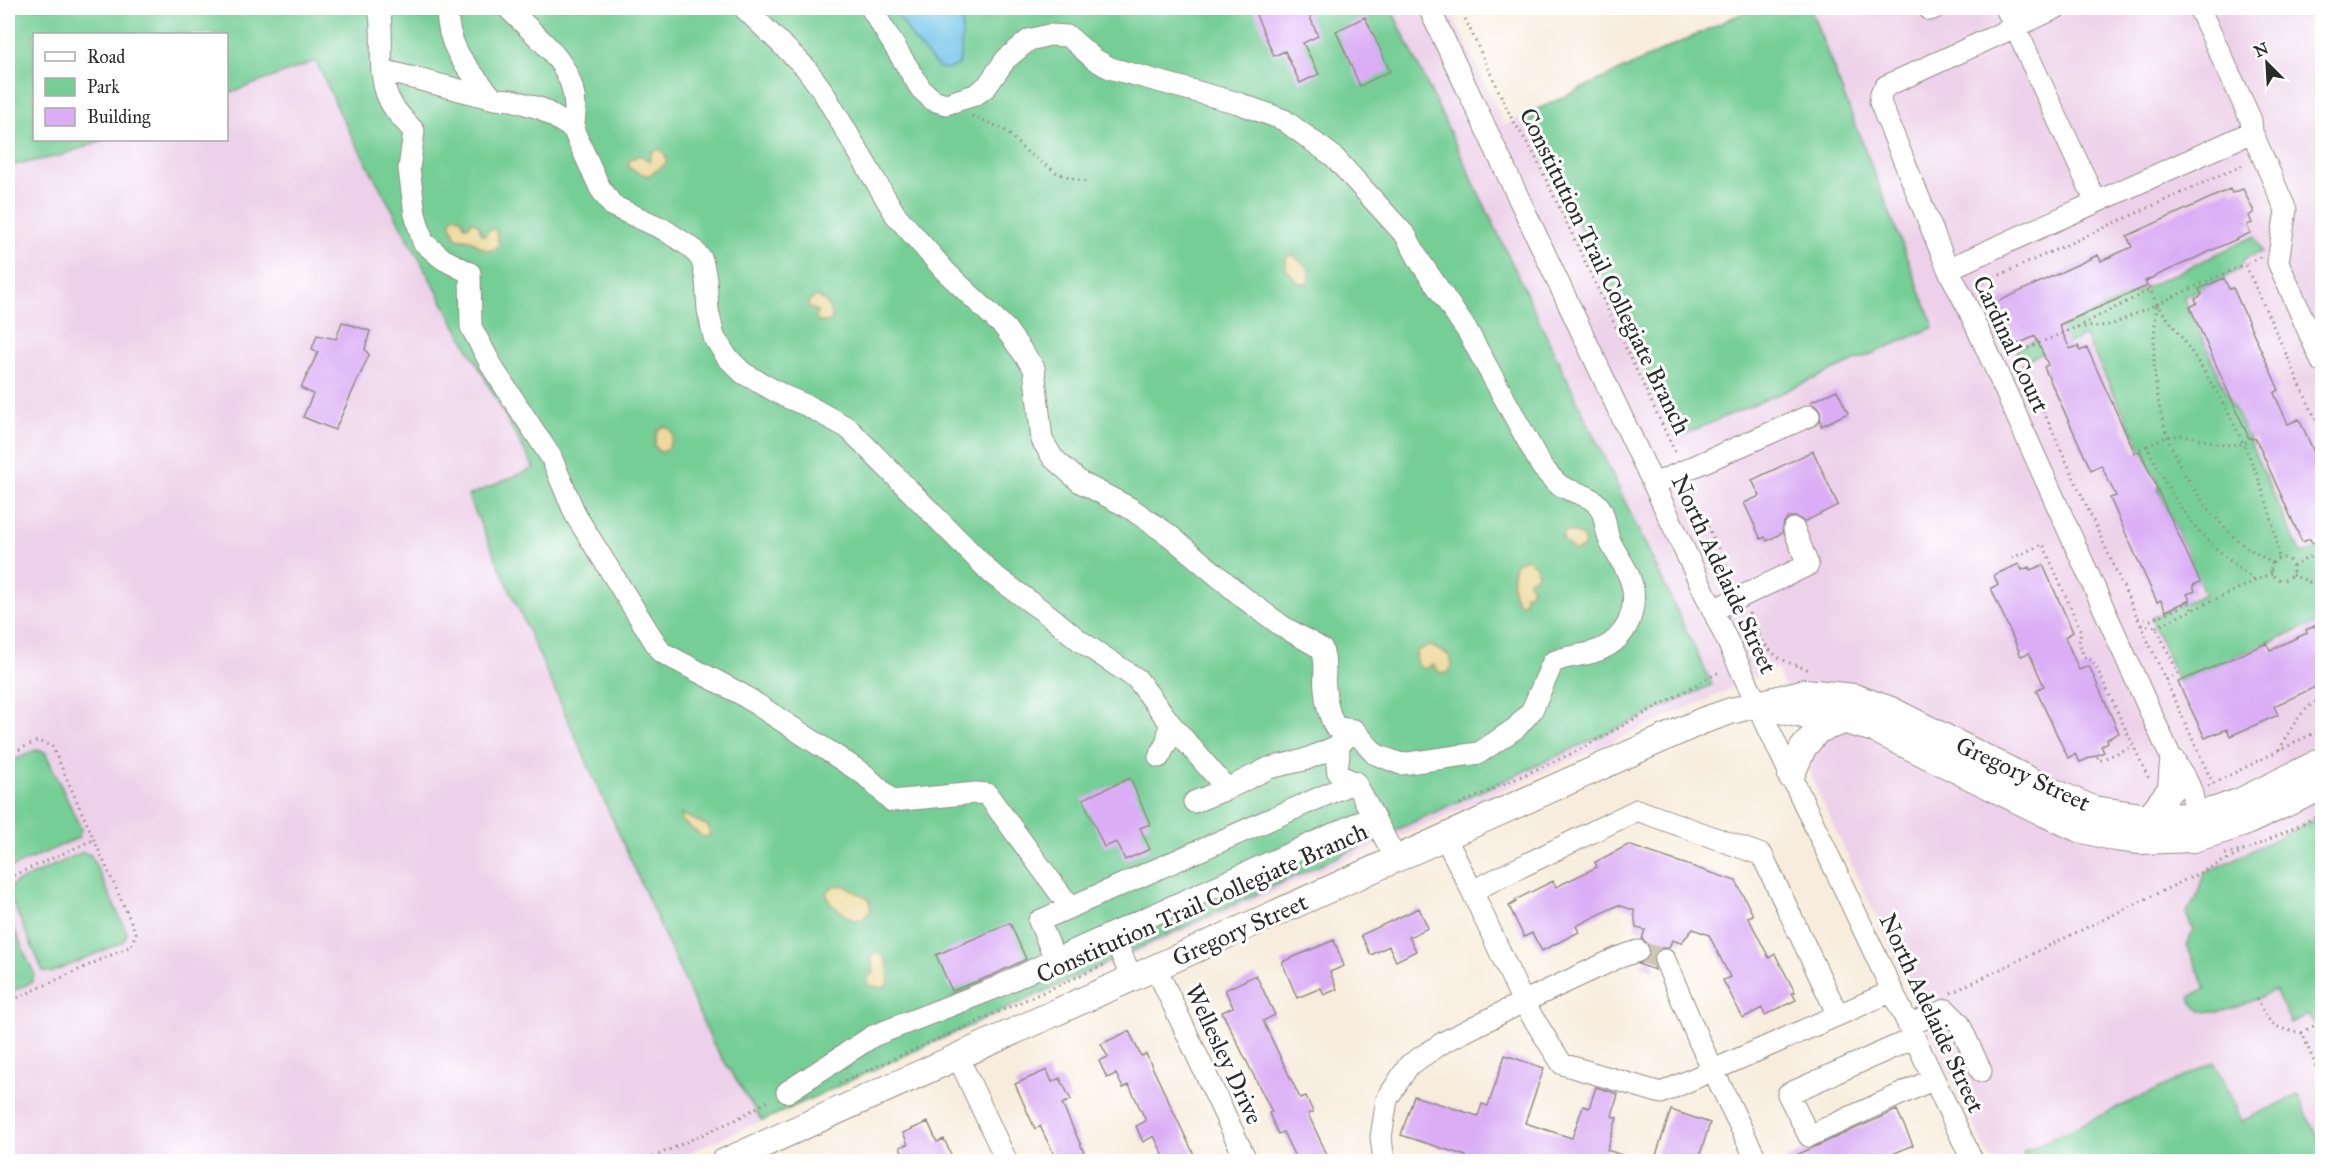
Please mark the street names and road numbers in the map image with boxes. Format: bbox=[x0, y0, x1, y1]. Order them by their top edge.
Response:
street label: Constitution Trail Collegiate Branch bbox=[1513, 103, 1697, 439]
street label: Cardinal Court bbox=[1966, 271, 2056, 418]
street label: North Adelaide Street bbox=[1665, 470, 1783, 679]
street label: Gregory Street bbox=[1951, 730, 2095, 818]
street label: Constitution Trail Collegiate Branch bbox=[1032, 816, 1372, 990]
street label: Gregory Street bbox=[1168, 887, 1313, 973]
street label: North Adelaide Street bbox=[1873, 909, 1991, 1118]
street label: Wellesley Drive bbox=[1178, 979, 1270, 1129]

